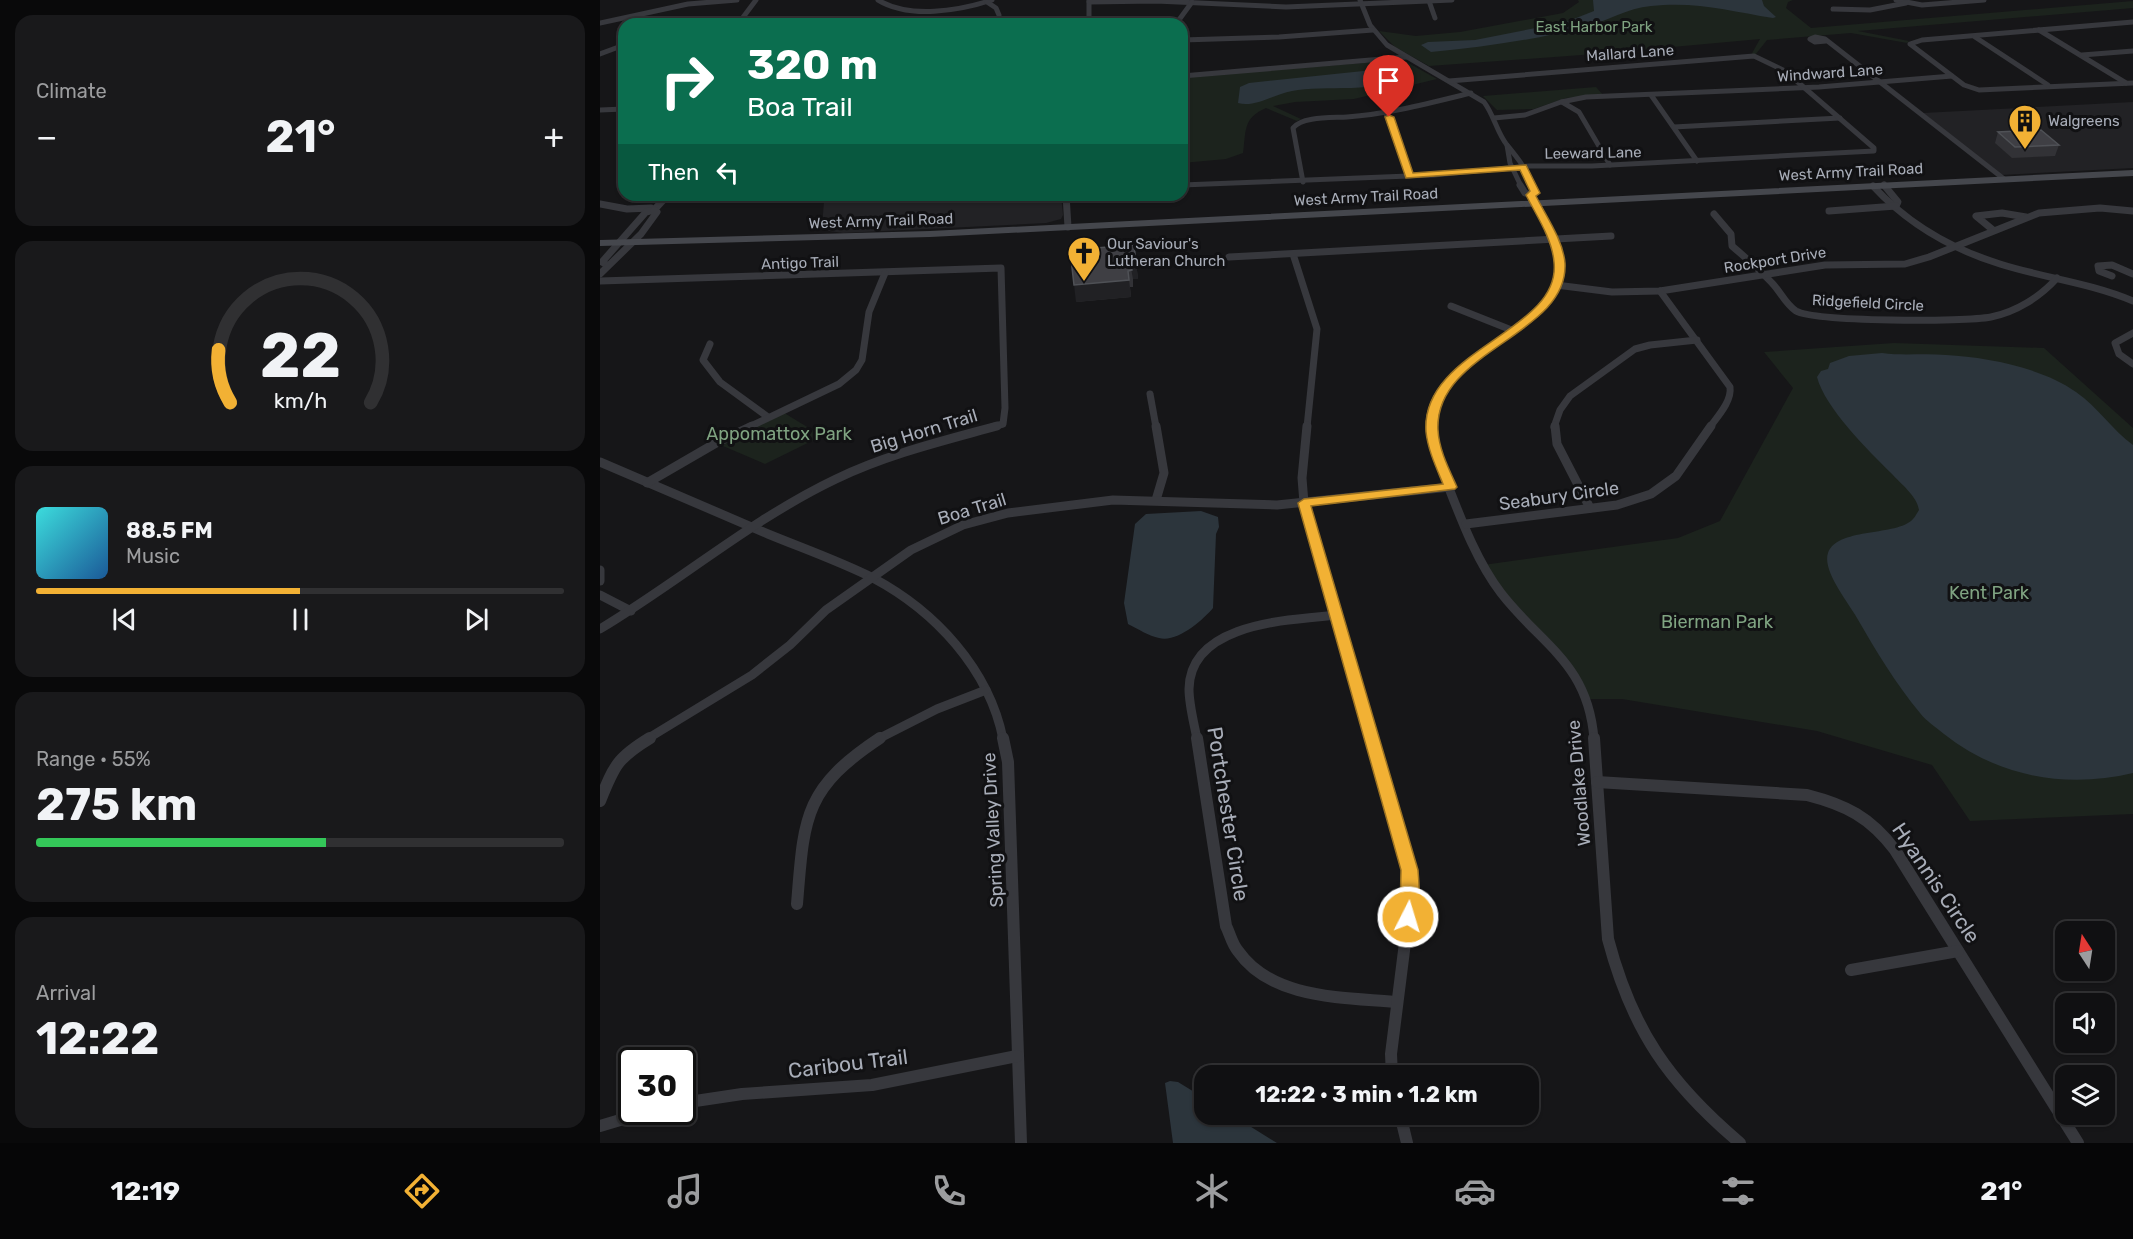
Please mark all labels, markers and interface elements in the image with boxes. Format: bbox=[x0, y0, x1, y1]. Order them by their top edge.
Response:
park label: East Harbor Park bbox=[1535, 18, 1653, 36]
text: 320 m bbox=[747, 40, 878, 90]
street label: Mallard Lane bbox=[1585, 41, 1675, 65]
icon: right bbox=[648, 42, 726, 120]
pin bbox=[1363, 55, 1414, 117]
street label: Windward Lane bbox=[1776, 60, 1884, 86]
icon: arrive bbox=[1372, 64, 1405, 97]
text: Climate bbox=[36, 79, 107, 103]
text: Boa Trail bbox=[747, 91, 853, 123]
building icon: Walgreens bbox=[2007, 103, 2043, 150]
text: 21° bbox=[265, 110, 336, 163]
place label: Walgreens bbox=[2048, 112, 2120, 130]
text: − bbox=[36, 117, 57, 156]
text: + bbox=[543, 117, 564, 156]
street label: Leeward Lane bbox=[1544, 143, 1642, 163]
icon: left bbox=[711, 156, 744, 189]
text: Then bbox=[648, 159, 699, 186]
street label: West Army Trail Road bbox=[1778, 159, 1924, 185]
street label: West Army Trail Road bbox=[1293, 184, 1439, 210]
street label: West Army Trail Road bbox=[808, 209, 954, 233]
church icon: Our Saviour's Lutheran Church bbox=[1066, 235, 1102, 282]
place label: Our Saviour's Lutheran Church bbox=[1107, 235, 1225, 270]
street label: Rockport Drive bbox=[1723, 243, 1827, 277]
street label: Antigo Trail bbox=[761, 253, 839, 273]
street label: Ridgefield Circle bbox=[1812, 291, 1924, 315]
text: 22 bbox=[259, 319, 341, 393]
text: km/h bbox=[273, 388, 327, 413]
street label: Big Horn Trail bbox=[868, 404, 980, 458]
park label: Appomattox Park bbox=[706, 423, 852, 445]
street label: Seabury Circle bbox=[1498, 477, 1620, 515]
street label: Boa Trail bbox=[935, 488, 1009, 530]
text: 88.5 FM bbox=[126, 517, 213, 544]
text: Music bbox=[126, 544, 180, 568]
park label: Kent Park bbox=[1949, 582, 2030, 604]
icon: previous bbox=[108, 603, 141, 636]
icon: pause bbox=[284, 603, 317, 636]
icon: next bbox=[460, 603, 493, 636]
park label: Bierman Park bbox=[1661, 611, 1774, 633]
street label: Woodlake Drive bbox=[1563, 719, 1595, 847]
street label: Portchester Circle bbox=[1202, 725, 1255, 903]
text: Range · 55% bbox=[36, 747, 151, 771]
street label: Spring Valley Drive bbox=[978, 752, 1008, 908]
text: 275 km bbox=[36, 778, 197, 831]
street label: Hyannis Circle bbox=[1887, 818, 1986, 948]
position arrow bbox=[1376, 885, 1440, 949]
north arrow bbox=[2055, 921, 2115, 981]
map controls bbox=[2055, 921, 2115, 1125]
text: Arrival bbox=[36, 981, 96, 1005]
button: sound bbox=[2055, 993, 2115, 1053]
text: 12:22 bbox=[36, 1012, 159, 1065]
street label: Caribou Trail bbox=[787, 1044, 909, 1083]
speed limit sign: 30 bbox=[618, 1047, 696, 1125]
button: layers bbox=[2055, 1065, 2115, 1125]
text: 12:22 · 3 min · 1.2 km bbox=[1255, 1081, 1478, 1108]
icon: directions bbox=[401, 1170, 443, 1212]
icon: music bbox=[664, 1170, 706, 1212]
icon: phone bbox=[928, 1170, 970, 1212]
icon: climate bbox=[1191, 1170, 1233, 1212]
icon: car bbox=[1454, 1170, 1496, 1212]
icon: filters bbox=[1717, 1170, 1759, 1212]
text: 12:19 bbox=[111, 1175, 180, 1207]
text: 21° bbox=[1980, 1175, 2022, 1207]

